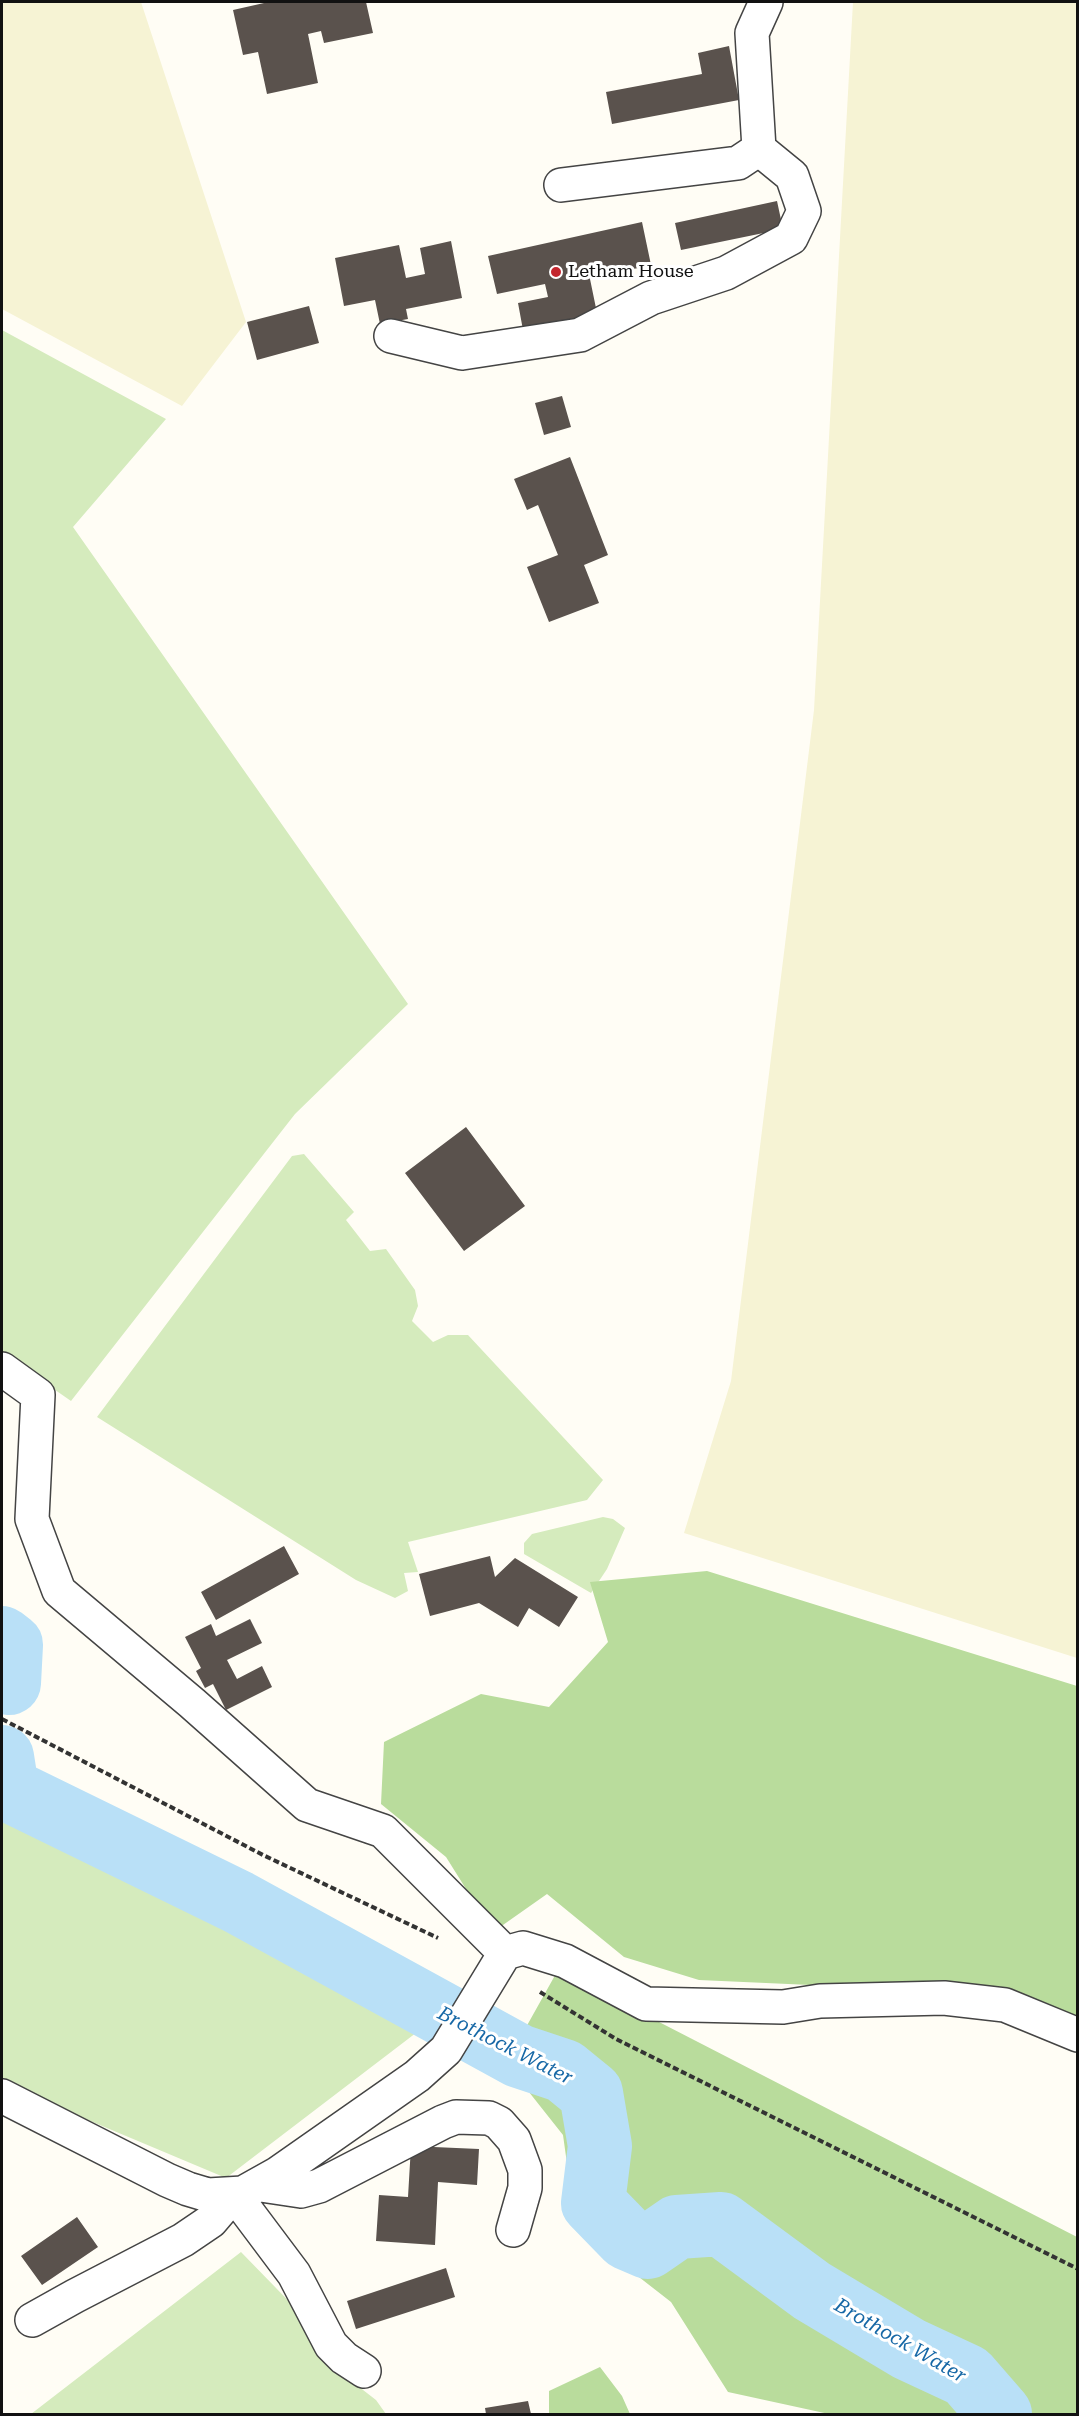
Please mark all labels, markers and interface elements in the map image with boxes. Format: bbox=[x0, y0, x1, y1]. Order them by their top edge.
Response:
place label: Letham House bbox=[568, 261, 694, 283]
marker: Letham House bbox=[549, 265, 563, 279]
water label: Brothock Water bbox=[434, 2002, 576, 2090]
water label: Brothock Water bbox=[830, 2294, 970, 2388]

